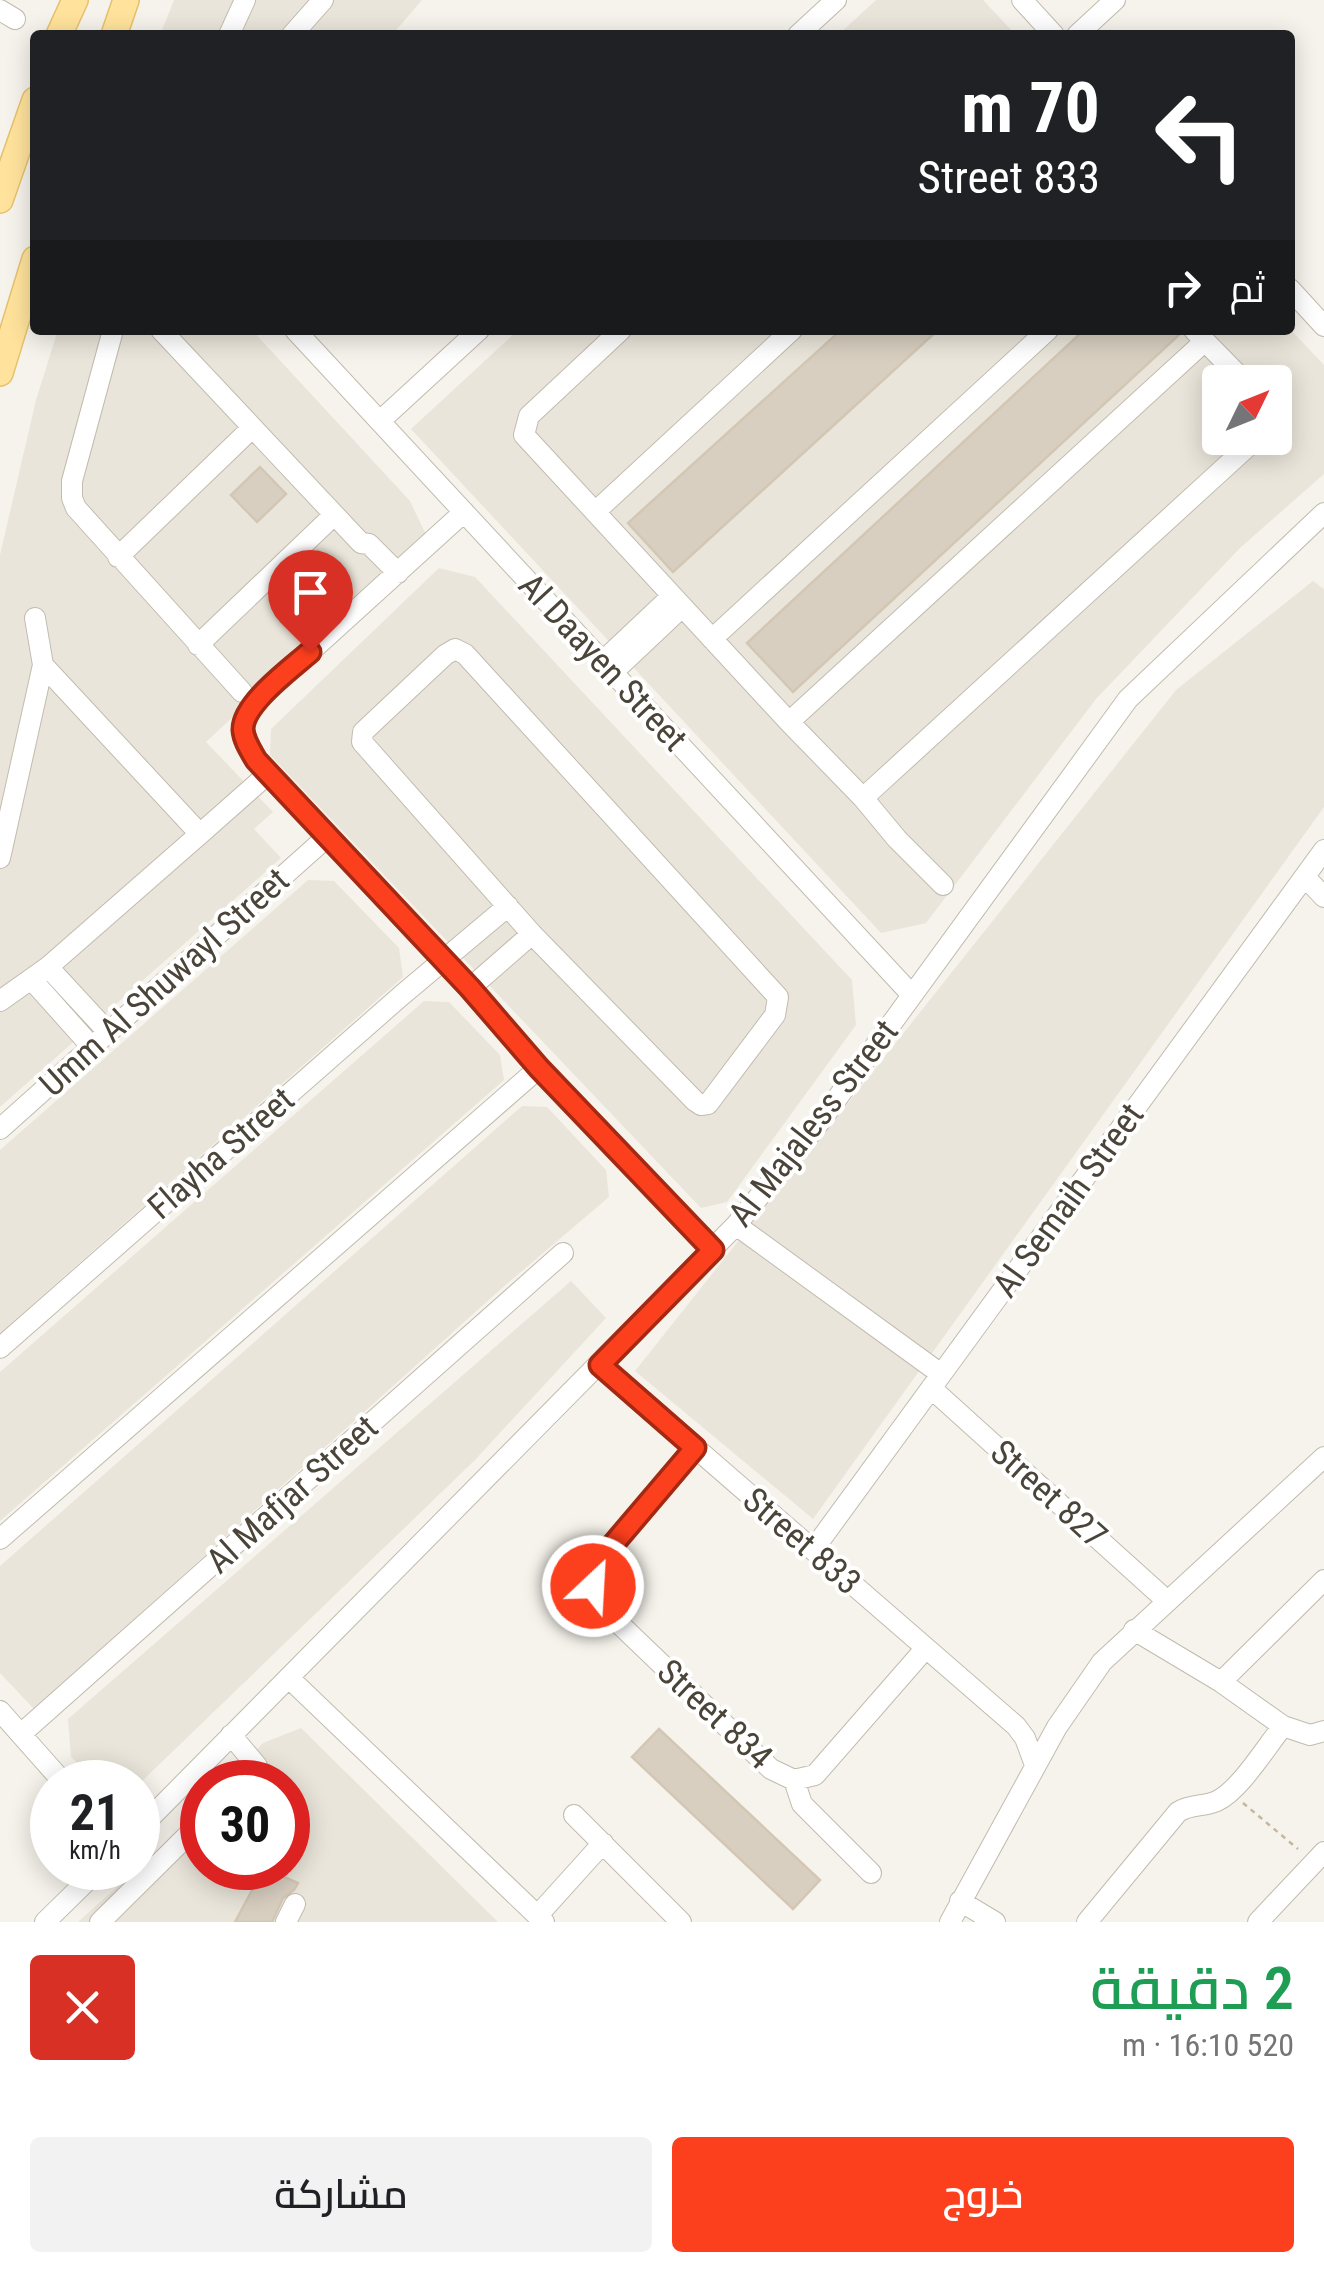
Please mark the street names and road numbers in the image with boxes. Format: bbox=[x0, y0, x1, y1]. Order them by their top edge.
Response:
street label: Al Daayen Street bbox=[510, 565, 695, 759]
street label: Umm Al Shuwayl Street bbox=[32, 860, 297, 1105]
street label: Al Majaless Street bbox=[720, 1012, 907, 1235]
street label: Flayha Street bbox=[140, 1079, 303, 1228]
street label: Al Semaih Street bbox=[985, 1096, 1152, 1305]
street label: Al Mafjar Street bbox=[198, 1407, 386, 1582]
street label: Street 827 bbox=[982, 1432, 1115, 1557]
street label: Street 833 bbox=[735, 1479, 869, 1603]
street label: Street 834 bbox=[649, 1651, 781, 1778]

